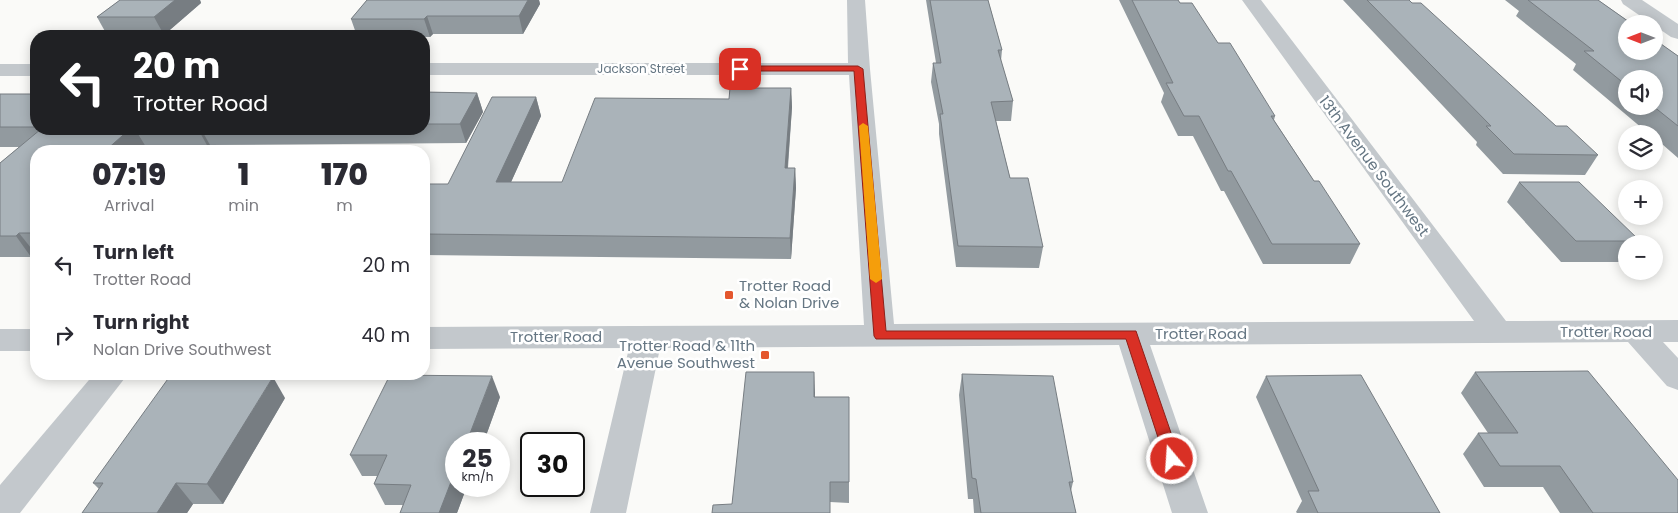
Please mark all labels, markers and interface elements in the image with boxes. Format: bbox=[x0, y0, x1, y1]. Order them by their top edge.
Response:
north arrow bbox=[1618, 15, 1662, 60]
map controls bbox=[1618, 15, 1663, 280]
text: 20 m bbox=[133, 41, 220, 90]
pin bbox=[719, 48, 761, 90]
icon: left bbox=[50, 50, 115, 115]
icon: arrive bbox=[726, 55, 754, 83]
street label: Jackson Street bbox=[597, 60, 685, 77]
button: sound bbox=[1618, 70, 1663, 115]
text: Trotter Road bbox=[133, 88, 268, 119]
street label: 13th Avenue Southwest bbox=[1315, 91, 1434, 240]
button: layers bbox=[1618, 125, 1663, 170]
text: 07:19 bbox=[92, 153, 166, 196]
text: 1 bbox=[238, 153, 249, 196]
text: 170 bbox=[321, 153, 368, 196]
button: + bbox=[1618, 180, 1663, 225]
text: Arrival bbox=[104, 194, 154, 217]
text: min bbox=[228, 194, 259, 217]
text: m bbox=[336, 194, 353, 217]
button: − bbox=[1618, 235, 1663, 280]
text: Turn left bbox=[93, 239, 174, 266]
icon: left bbox=[50, 251, 78, 279]
text: 20 m bbox=[362, 252, 410, 279]
text: Trotter Road bbox=[93, 268, 191, 291]
place label: Trotter Road & Nolan Drive bbox=[739, 275, 839, 313]
marker: Trotter Road & Nolan Drive bbox=[723, 289, 735, 301]
text: Turn right bbox=[93, 309, 189, 336]
icon: right bbox=[50, 321, 78, 349]
street label: Trotter Road bbox=[1560, 321, 1652, 342]
text: 40 m bbox=[361, 322, 410, 349]
street label: Trotter Road bbox=[1155, 323, 1247, 344]
street label: Trotter Road bbox=[510, 326, 602, 347]
place label: Trotter Road & 11th Avenue Southwest bbox=[617, 335, 755, 373]
text: Nolan Drive Southwest bbox=[93, 338, 271, 361]
marker: Trotter Road & 11th Avenue Southwest bbox=[759, 349, 771, 361]
speed limit sign: 30 bbox=[520, 432, 585, 497]
position arrow bbox=[1145, 432, 1197, 484]
text: 25 bbox=[462, 441, 493, 476]
text: km/h bbox=[462, 468, 493, 485]

